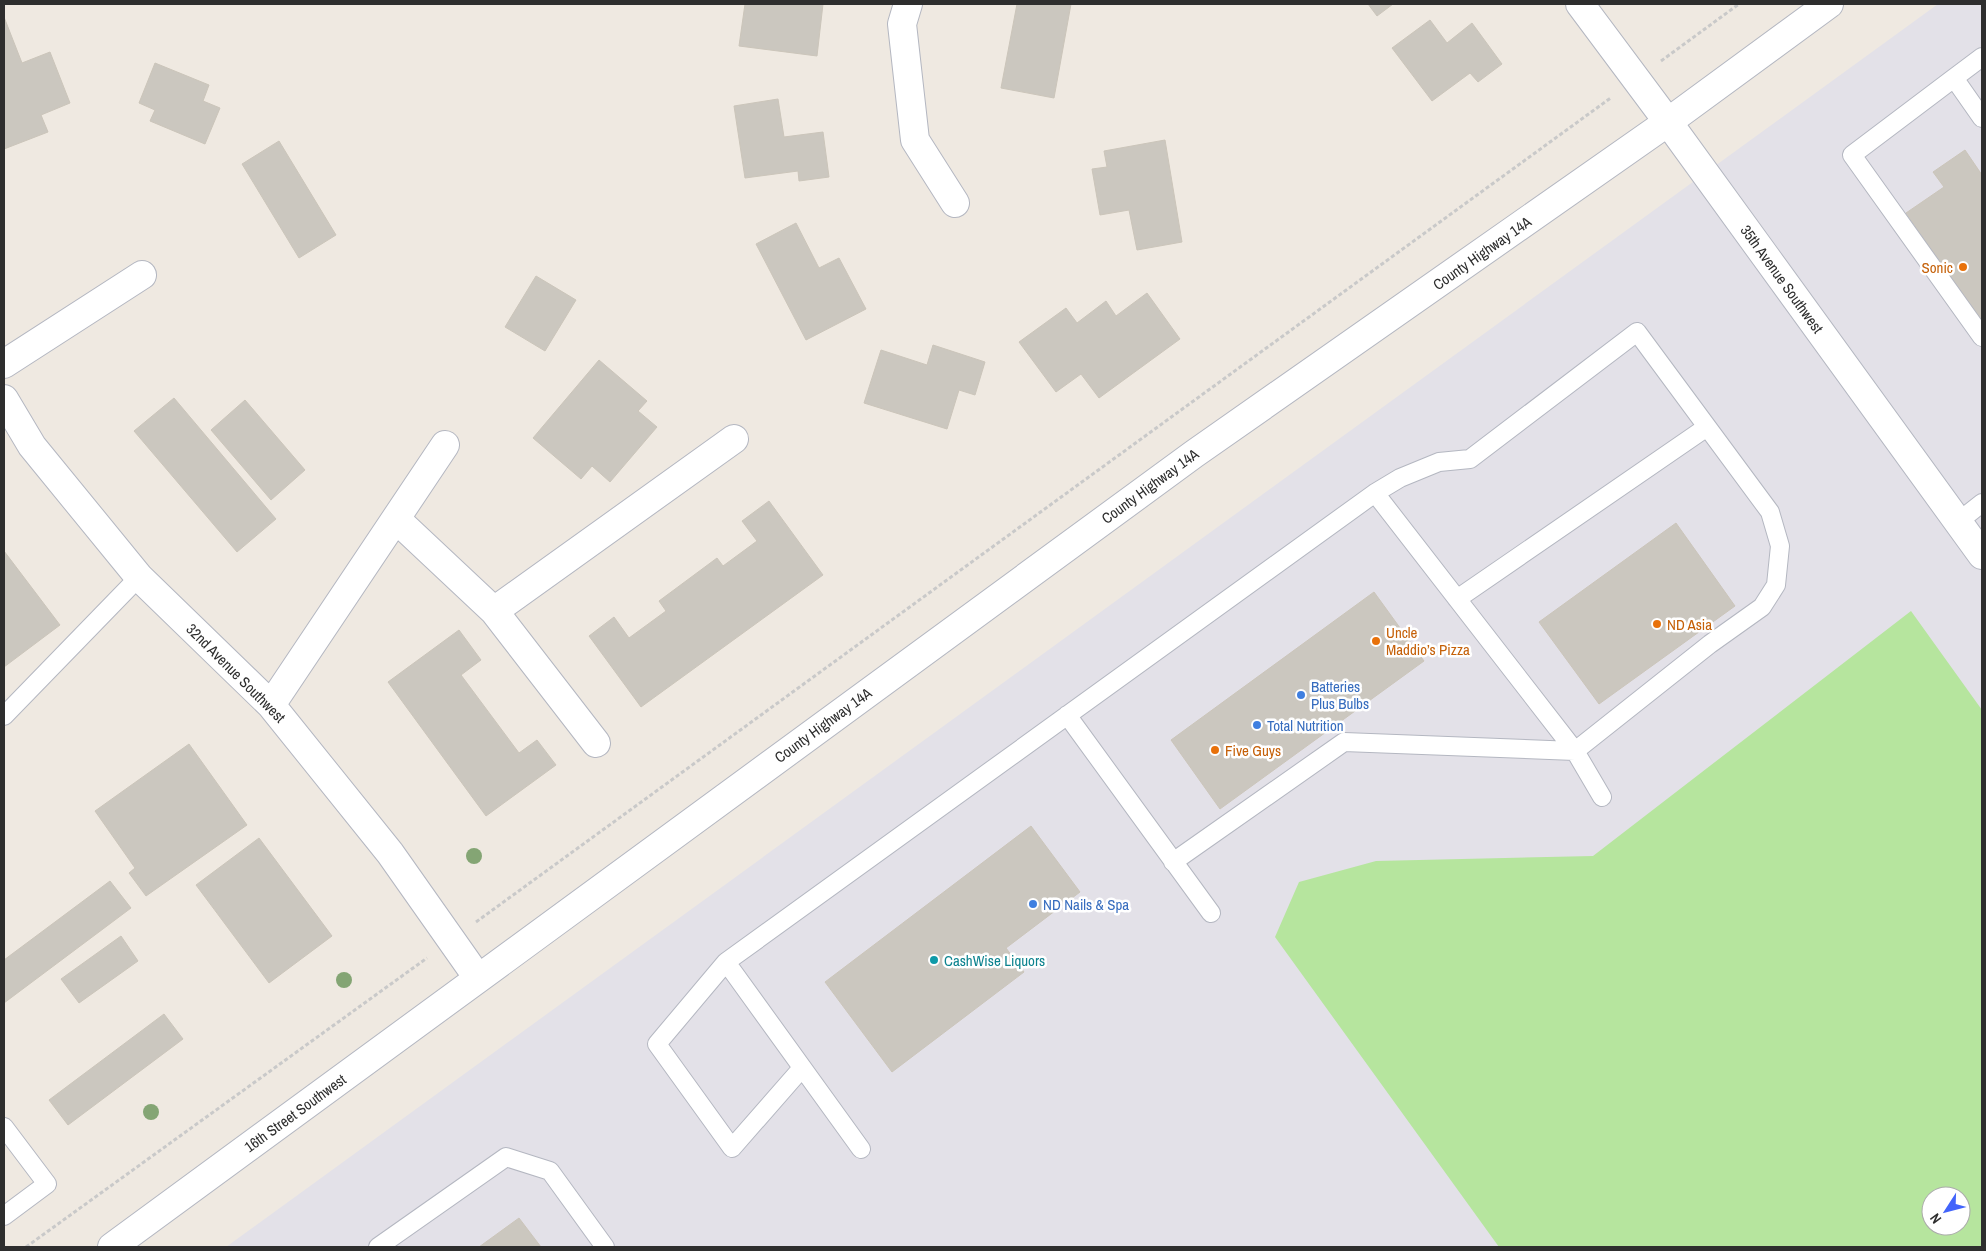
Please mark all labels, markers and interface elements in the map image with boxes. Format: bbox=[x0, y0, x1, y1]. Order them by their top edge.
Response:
street label: County Highway 14A bbox=[1429, 211, 1536, 295]
street label: 35th Avenue Southwest bbox=[1736, 221, 1829, 338]
place label: Sonic bbox=[1922, 257, 1953, 278]
marker: Sonic bbox=[1957, 261, 1969, 273]
street label: County Highway 14A bbox=[1097, 443, 1204, 528]
place label: ND Asia bbox=[1667, 614, 1712, 635]
marker: ND Asia bbox=[1651, 618, 1663, 630]
street label: 32nd Avenue Southwest bbox=[182, 619, 291, 728]
place label: Uncle Maddio’s Pizza bbox=[1386, 622, 1470, 660]
marker: Uncle Maddio’s Pizza bbox=[1370, 635, 1382, 647]
place label: Batteries Plus Bulbs bbox=[1311, 676, 1369, 714]
street label: County Highway 14A bbox=[770, 682, 877, 767]
marker: Batteries Plus Bulbs bbox=[1295, 689, 1307, 701]
place label: Total Nutrition bbox=[1267, 715, 1344, 736]
marker: Total Nutrition bbox=[1251, 719, 1263, 731]
place label: Five Guys bbox=[1225, 740, 1281, 761]
marker: Five Guys bbox=[1209, 744, 1221, 756]
place label: ND Nails & Spa bbox=[1043, 894, 1129, 915]
marker: ND Nails & Spa bbox=[1027, 898, 1039, 910]
place label: CashWise Liquors bbox=[944, 950, 1045, 971]
marker: CashWise Liquors bbox=[928, 954, 940, 966]
street label: 16th Street Southwest bbox=[240, 1069, 351, 1157]
north arrow bbox=[1921, 1186, 1971, 1236]
text: N bbox=[1926, 1210, 1945, 1227]

